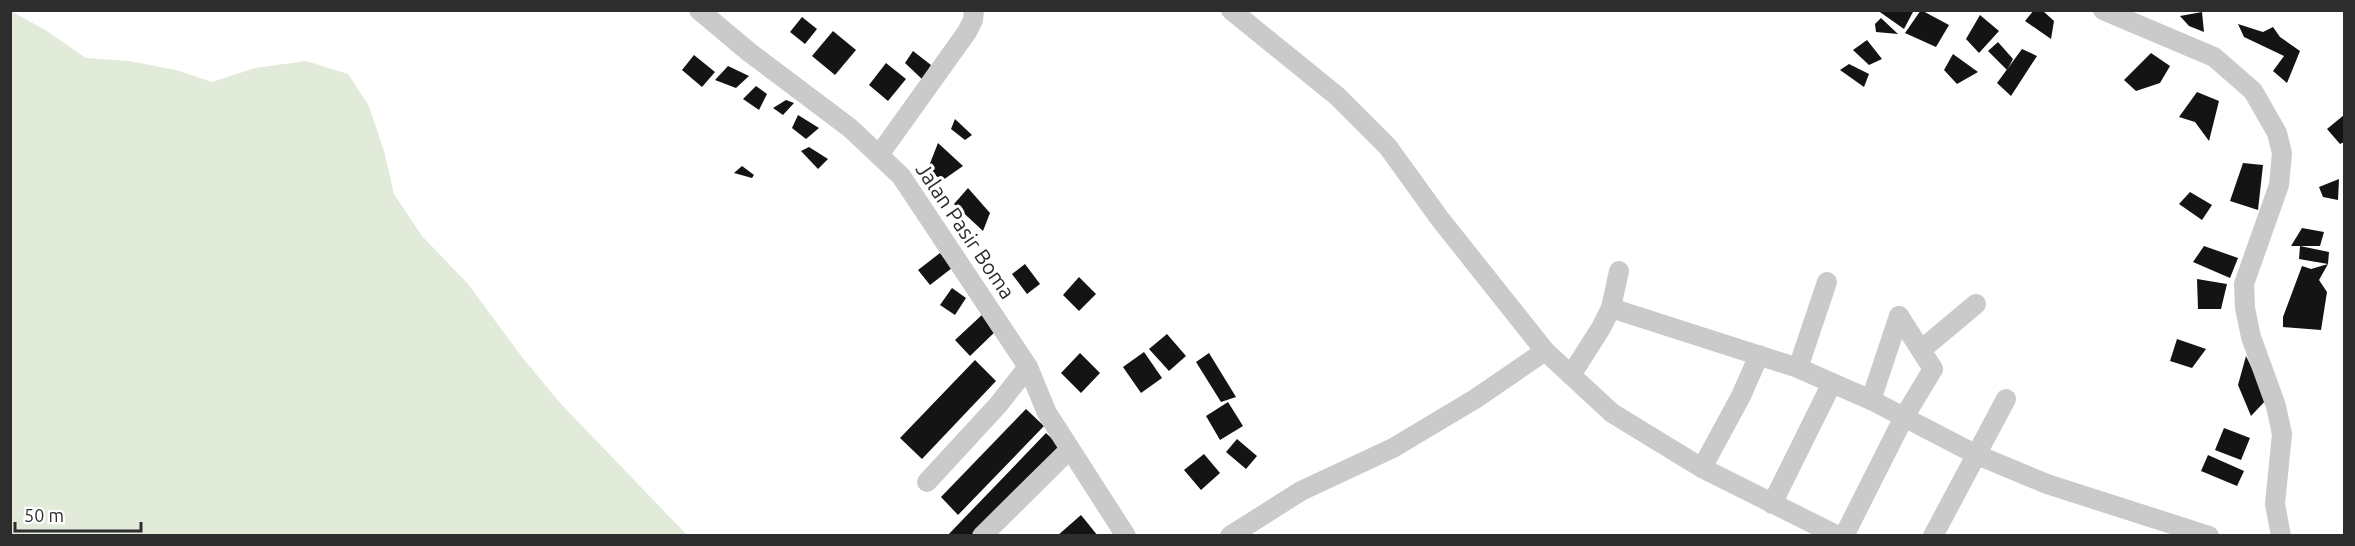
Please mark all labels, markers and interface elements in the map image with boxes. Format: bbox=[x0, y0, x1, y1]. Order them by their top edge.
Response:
street label: Jalan Pasir Boma bbox=[911, 158, 1020, 303]
scale bar bbox=[15, 495, 141, 533]
text: 50 m bbox=[24, 505, 64, 525]

